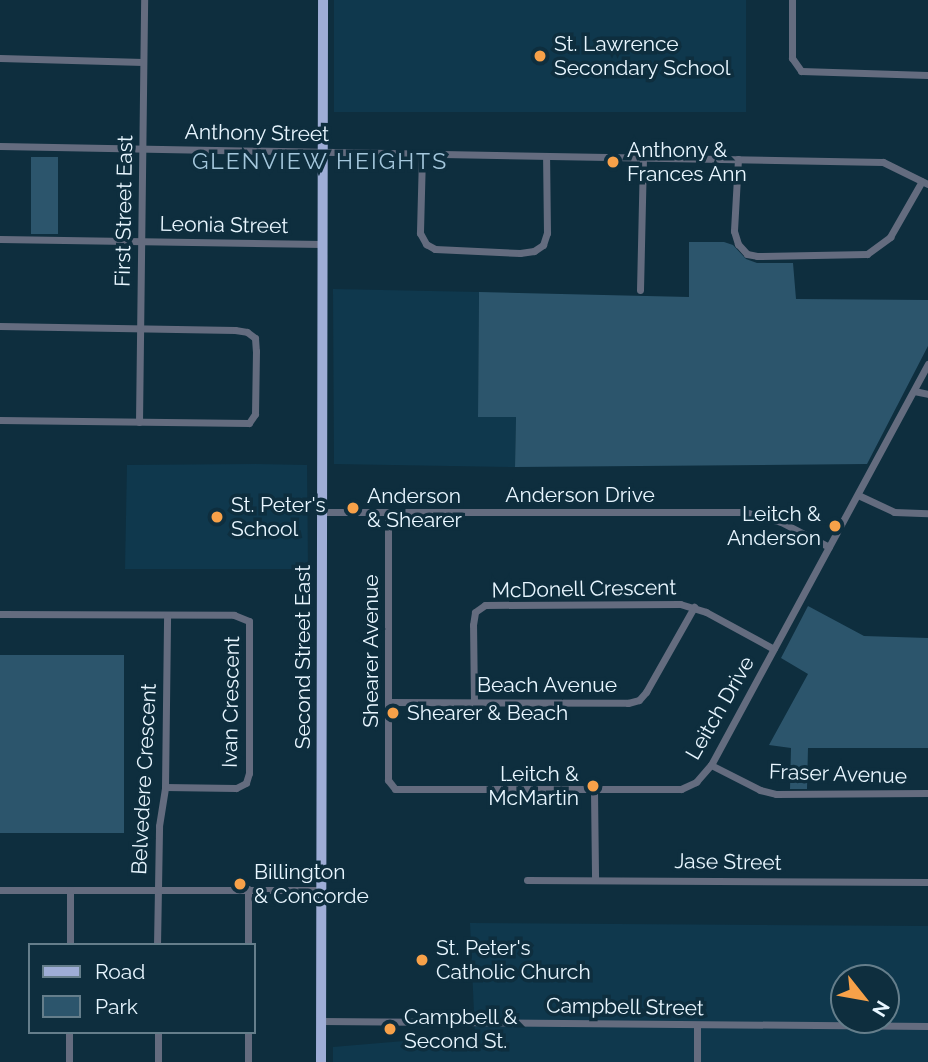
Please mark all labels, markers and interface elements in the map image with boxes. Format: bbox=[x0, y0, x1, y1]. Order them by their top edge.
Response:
place label: St. Lawrence Secondary School bbox=[554, 31, 731, 81]
marker: St. Lawrence Secondary School bbox=[532, 48, 548, 64]
street label: Anthony Street bbox=[184, 119, 330, 147]
street label: First Street East bbox=[110, 135, 138, 287]
place label: Anthony & Frances Ann bbox=[627, 137, 748, 187]
district label: GLENVIEW HEIGHTS bbox=[193, 147, 447, 175]
marker: Anthony & Frances Ann bbox=[605, 154, 621, 170]
street label: Leonia Street bbox=[159, 211, 289, 239]
street label: Anderson Drive bbox=[505, 482, 655, 508]
place label: Anderson & Shearer bbox=[367, 483, 462, 533]
place label: St. Peter's School bbox=[231, 492, 326, 542]
marker: Anderson & Shearer bbox=[345, 500, 361, 516]
place label: Leitch & Anderson bbox=[727, 501, 821, 551]
marker: St. Peter's School bbox=[209, 509, 225, 525]
marker: Leitch & Anderson bbox=[827, 518, 843, 534]
street label: Second Street East bbox=[290, 565, 316, 749]
street label: Shearer Avenue bbox=[358, 574, 384, 728]
street label: McDonell Crescent bbox=[491, 575, 677, 603]
street label: Ivan Crescent bbox=[217, 636, 245, 768]
street label: Leitch Drive bbox=[680, 652, 760, 764]
street label: Beach Avenue bbox=[477, 672, 617, 698]
street label: Belvedere Crescent bbox=[126, 683, 162, 875]
place label: Shearer & Beach bbox=[407, 700, 569, 726]
marker: Shearer & Beach bbox=[385, 705, 401, 721]
street label: Fraser Avenue bbox=[768, 759, 908, 789]
place label: Leitch & McMartin bbox=[488, 761, 579, 811]
marker: Leitch & McMartin bbox=[585, 778, 601, 794]
street label: Jase Street bbox=[674, 848, 782, 876]
place label: Billington & Concorde bbox=[254, 859, 369, 909]
marker: Billington & Concorde bbox=[232, 876, 248, 892]
place label: St. Peter's Catholic Church bbox=[436, 935, 591, 985]
legend bbox=[28, 943, 256, 1034]
marker: St. Peter's Catholic Church bbox=[414, 952, 430, 968]
text: Road bbox=[95, 959, 145, 984]
north arrow bbox=[830, 964, 900, 1034]
street label: Campbell Street bbox=[546, 993, 704, 1021]
text: Park bbox=[95, 994, 138, 1019]
text: N bbox=[868, 997, 894, 1021]
place label: Campbell & Second St. bbox=[404, 1004, 518, 1054]
marker: Campbell & Second St. bbox=[382, 1021, 398, 1037]

